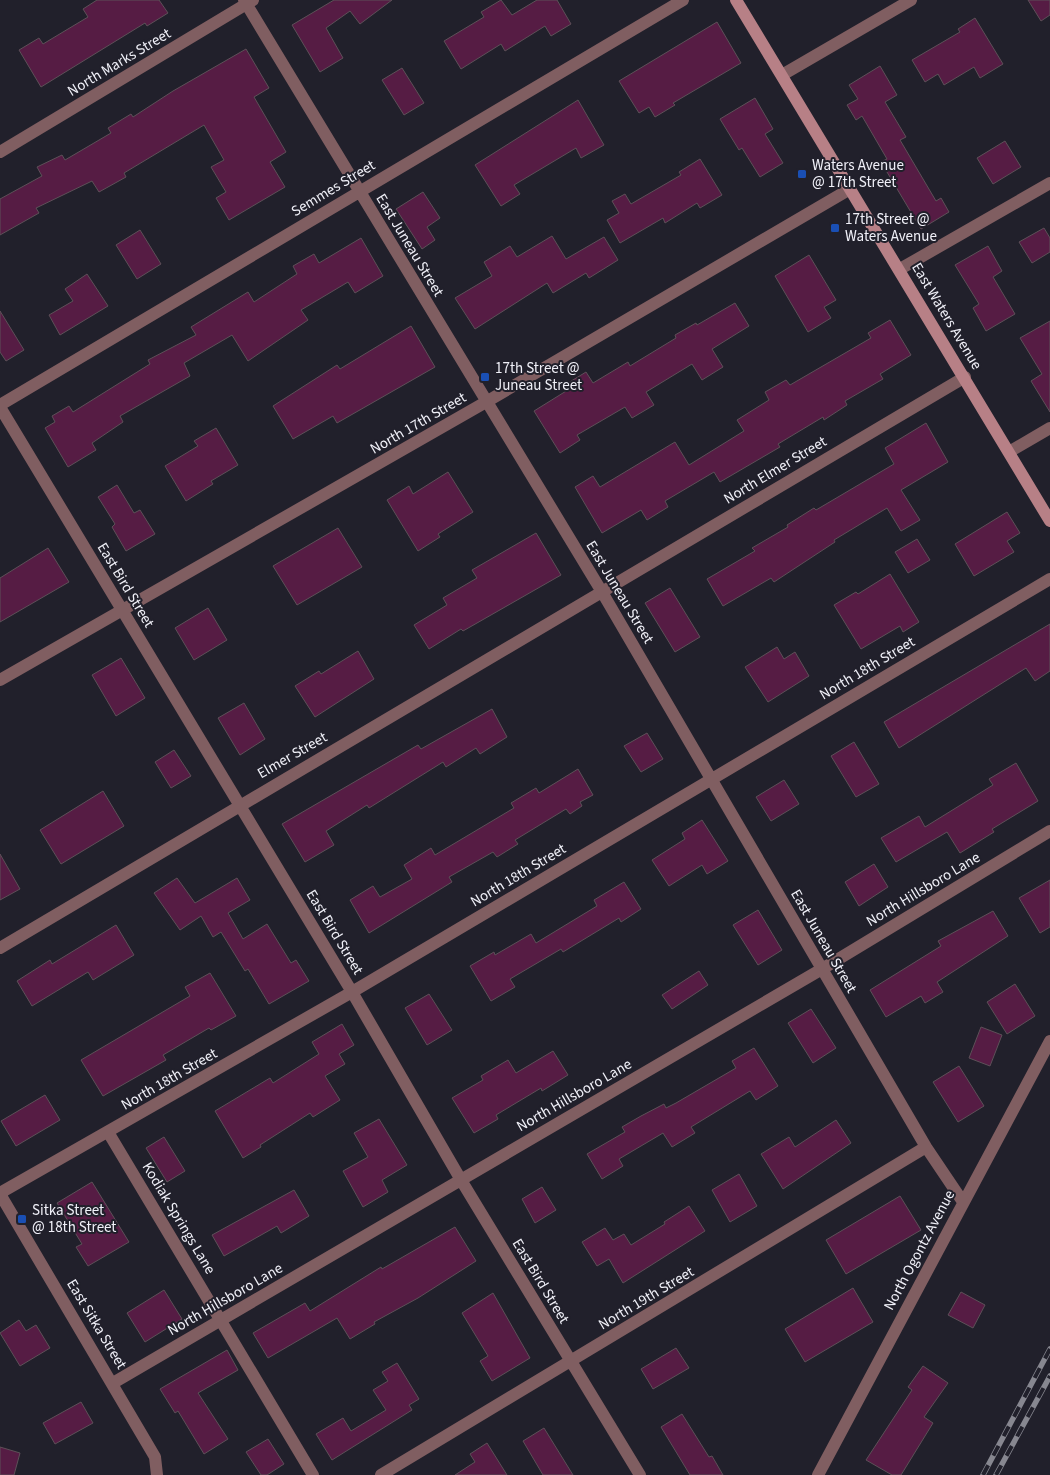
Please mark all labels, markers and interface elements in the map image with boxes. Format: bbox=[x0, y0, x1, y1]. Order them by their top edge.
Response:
street label: North Marks Street bbox=[64, 23, 175, 102]
street label: Semmes Street bbox=[287, 155, 379, 222]
place label: Waters Avenue @ 17th Street bbox=[812, 155, 904, 193]
marker: Waters Avenue @ 17th Street bbox=[796, 168, 808, 180]
street label: East Juneau Street bbox=[371, 190, 449, 301]
place label: 17th Street @ Waters Avenue bbox=[845, 209, 937, 247]
marker: 17th Street @ Waters Avenue bbox=[829, 222, 841, 234]
street label: East Waters Avenue bbox=[906, 259, 987, 374]
place label: 17th Street @ Juneau Street bbox=[495, 358, 582, 396]
marker: 17th Street @ Juneau Street bbox=[479, 371, 491, 383]
street label: North 17th Street bbox=[366, 387, 470, 460]
street label: North Elmer Street bbox=[720, 431, 831, 509]
street label: East Juneau Street bbox=[581, 537, 659, 648]
street label: East Bird Street bbox=[92, 539, 159, 632]
street label: North 18th Street bbox=[816, 632, 919, 705]
street label: Elmer Street bbox=[253, 727, 331, 784]
street label: North 18th Street bbox=[467, 839, 570, 912]
street label: North Hillsboro Lane bbox=[862, 847, 984, 932]
street label: East Bird Street bbox=[301, 886, 368, 979]
street label: East Juneau Street bbox=[785, 886, 862, 997]
street label: North 18th Street bbox=[117, 1043, 221, 1116]
street label: North Hillsboro Lane bbox=[513, 1054, 636, 1137]
street label: Kodiak Springs Lane bbox=[137, 1158, 220, 1278]
street label: North Ogontz Avenue bbox=[879, 1186, 960, 1314]
place label: Sitka Street @ 18th Street bbox=[32, 1200, 116, 1238]
marker: Sitka Street @ 18th Street bbox=[16, 1213, 28, 1225]
street label: East Bird Street bbox=[507, 1235, 574, 1328]
street label: North Hillsboro Lane bbox=[164, 1258, 287, 1341]
street label: North 19th Street bbox=[595, 1262, 698, 1335]
street label: East Sitka Street bbox=[61, 1275, 132, 1373]

